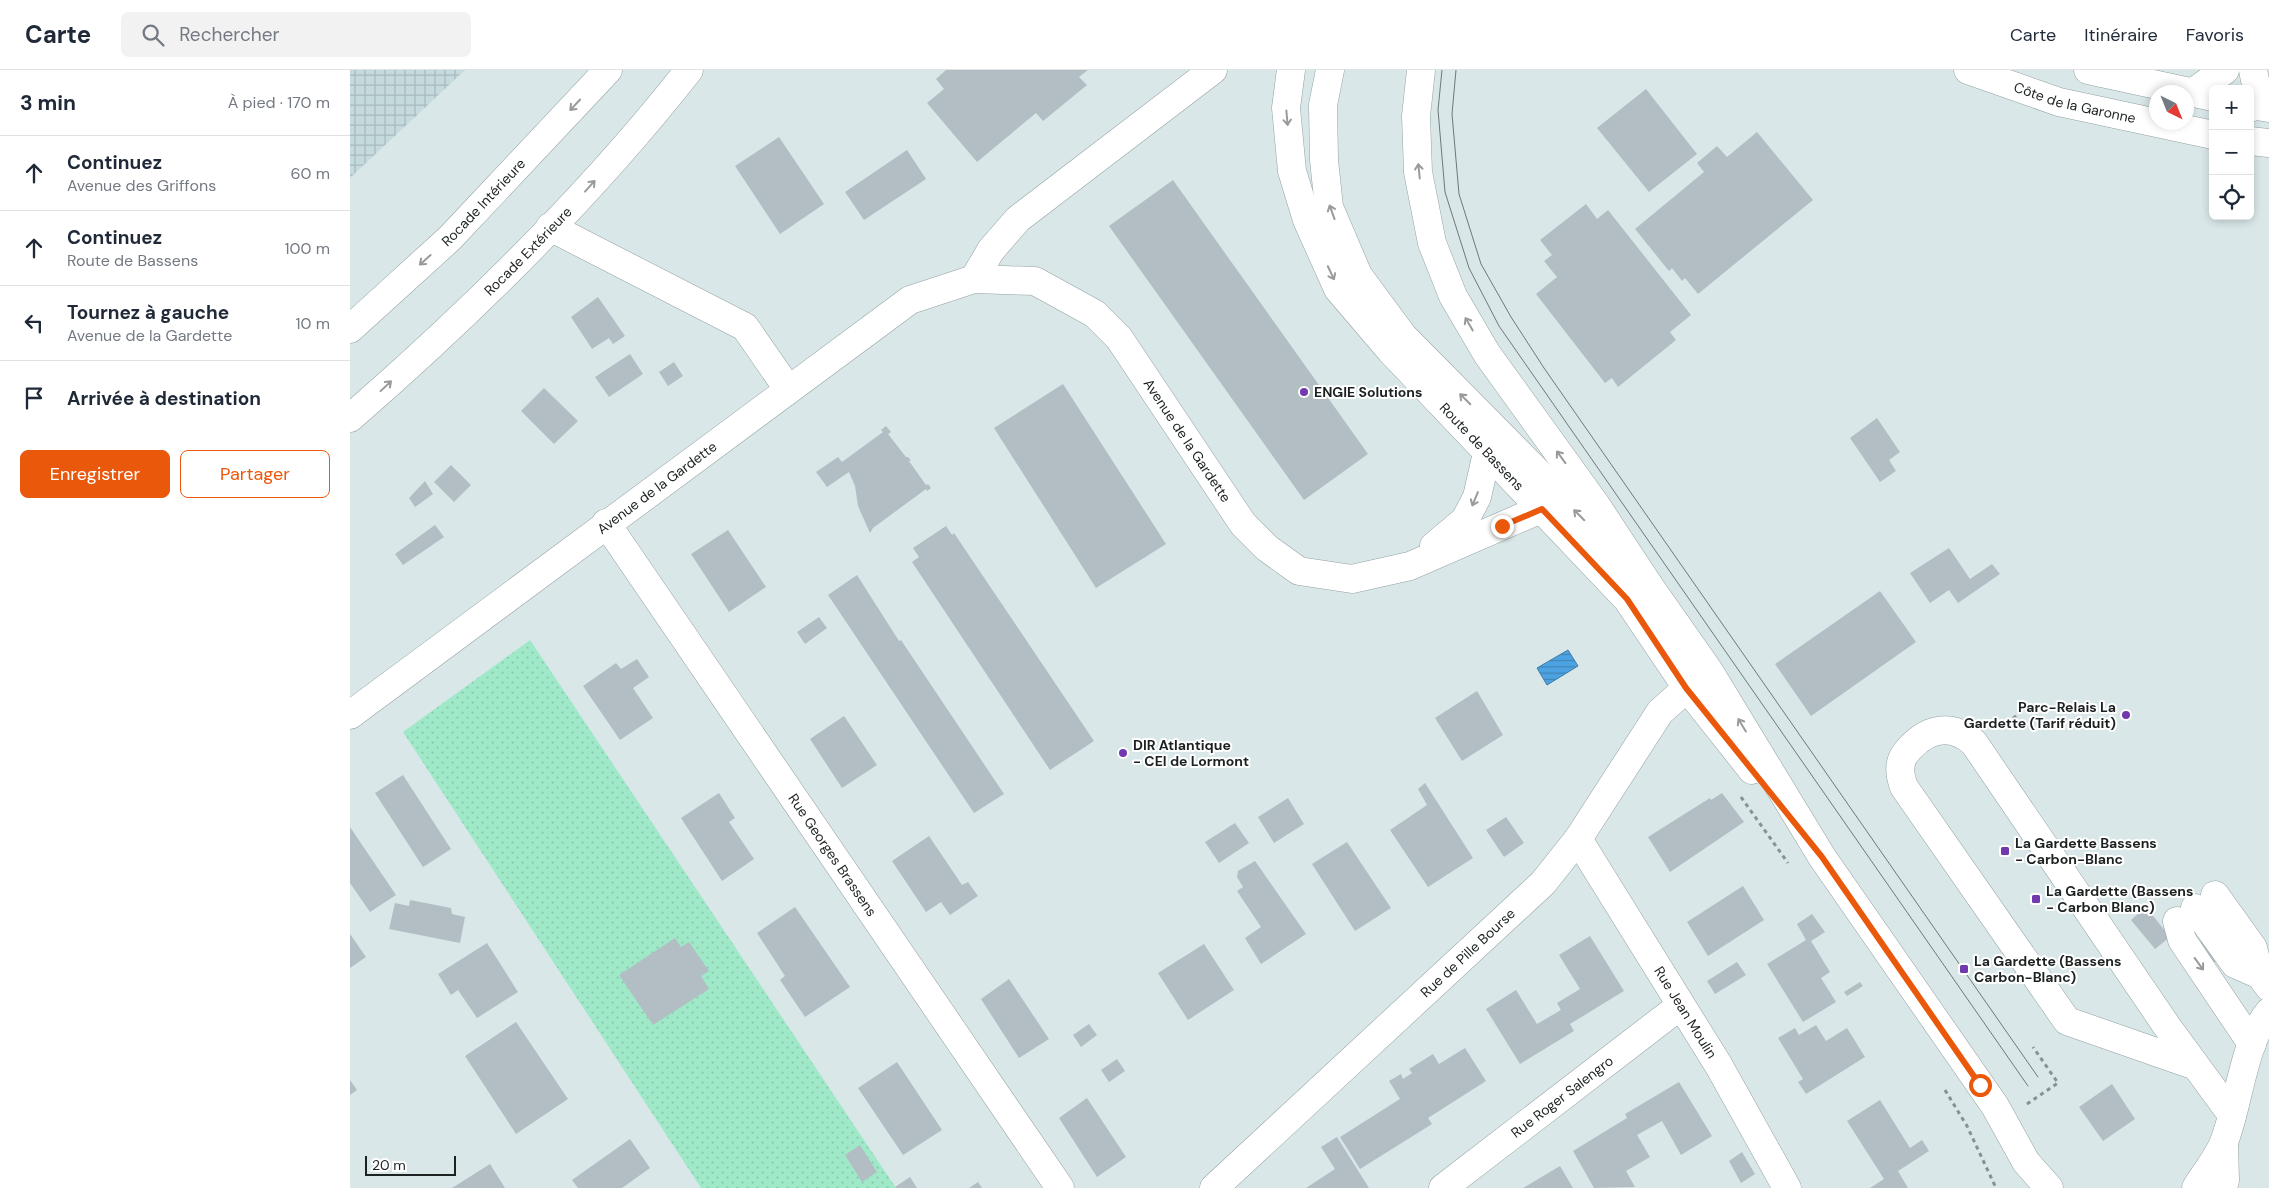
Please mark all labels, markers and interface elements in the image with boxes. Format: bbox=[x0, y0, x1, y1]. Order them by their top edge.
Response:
search box bbox=[121, 12, 471, 57]
text: Carte bbox=[25, 19, 91, 50]
icon: search bbox=[139, 21, 167, 49]
text: Rechercher bbox=[179, 22, 280, 47]
text: Carte bbox=[2010, 23, 2056, 47]
text: Itinéraire bbox=[2084, 23, 2158, 47]
text: Favoris bbox=[2186, 23, 2244, 47]
street label: Côte de la Garonne bbox=[2011, 78, 2138, 127]
north arrow bbox=[2149, 85, 2194, 130]
map controls bbox=[2209, 85, 2254, 220]
button: + bbox=[2209, 85, 2254, 130]
text: 3 min bbox=[20, 89, 76, 117]
text: À pied · 170 m bbox=[228, 92, 330, 113]
one-way arrow bbox=[569, 99, 581, 112]
one-way arrow bbox=[1282, 110, 1292, 126]
button: − bbox=[2209, 130, 2254, 175]
text: Continuez bbox=[67, 150, 162, 175]
street label: Rocade Intérieure bbox=[438, 155, 529, 250]
icon: ahead bbox=[20, 159, 48, 187]
text: 60 m bbox=[290, 163, 330, 184]
one-way arrow bbox=[1414, 163, 1424, 179]
text: Avenue des Griffons bbox=[67, 175, 216, 196]
button: locate bbox=[2209, 175, 2254, 220]
one-way arrow bbox=[584, 179, 595, 192]
street label: Rocade Extérieure bbox=[480, 203, 576, 299]
one-way arrow bbox=[1327, 205, 1336, 220]
text: Continuez bbox=[67, 225, 162, 250]
icon: ahead bbox=[20, 234, 48, 262]
text: 100 m bbox=[285, 238, 330, 259]
text: Route de Bassens bbox=[67, 250, 198, 271]
one-way arrow bbox=[419, 254, 432, 266]
one-way arrow bbox=[1327, 265, 1337, 280]
text: Tournez à gauche bbox=[67, 300, 229, 325]
icon: left bbox=[20, 309, 48, 337]
text: 10 m bbox=[296, 313, 330, 334]
one-way arrow bbox=[1464, 317, 1474, 331]
text: Avenue de la Gardette bbox=[67, 325, 232, 346]
street label: Avenue de la Gardette bbox=[1140, 375, 1235, 506]
one-way arrow bbox=[380, 380, 393, 392]
place label: ENGIE Solutions bbox=[1314, 383, 1422, 401]
icon: arrive bbox=[20, 384, 48, 412]
text: Arrivée à destination bbox=[67, 386, 261, 411]
marker: ENGIE Solutions bbox=[1298, 386, 1310, 398]
one-way arrow bbox=[1459, 393, 1471, 405]
street label: Route de Bassens bbox=[1436, 399, 1528, 494]
street label: Avenue de la Gardette bbox=[593, 437, 720, 538]
button: Enregistrer bbox=[20, 450, 170, 498]
button: Partager bbox=[180, 450, 330, 498]
one-way arrow bbox=[1556, 450, 1566, 464]
one-way arrow bbox=[1469, 491, 1479, 506]
one-way arrow bbox=[1573, 509, 1585, 521]
route end bbox=[1491, 515, 1514, 538]
place label: Parc-Relais La Gardette (Tarif réduit) bbox=[1964, 698, 2116, 732]
marker: Parc-Relais La Gardette (Tarif réduit) bbox=[2120, 709, 2132, 721]
one-way arrow bbox=[1737, 719, 1747, 733]
place label: DIR Atlantique - CEI de Lormont bbox=[1133, 736, 1249, 770]
marker: DIR Atlantique - CEI de Lormont bbox=[1117, 747, 1129, 759]
street label: Rue Georges Brassens bbox=[784, 790, 881, 920]
place label: La Gardette Bassens - Carbon-Blanc bbox=[2015, 834, 2157, 868]
marker: La Gardette Bassens - Carbon-Blanc bbox=[1999, 845, 2011, 857]
place label: La Gardette (Bassens - Carbon Blanc) bbox=[2046, 882, 2193, 916]
marker: La Gardette (Bassens - Carbon Blanc) bbox=[2030, 893, 2042, 905]
street label: Rue de Pille Bourse bbox=[1417, 904, 1519, 1001]
place label: La Gardette (Bassens Carbon-Blanc) bbox=[1974, 952, 2121, 986]
one-way arrow bbox=[2194, 957, 2204, 971]
street label: Rue Jean Moulin bbox=[1650, 963, 1721, 1062]
marker: La Gardette (Bassens Carbon-Blanc) bbox=[1958, 963, 1970, 975]
street label: Rue Roger Salengro bbox=[1507, 1052, 1617, 1142]
route start bbox=[1969, 1074, 1992, 1097]
scale bar bbox=[365, 1153, 456, 1176]
text: 20 m bbox=[372, 1156, 406, 1174]

